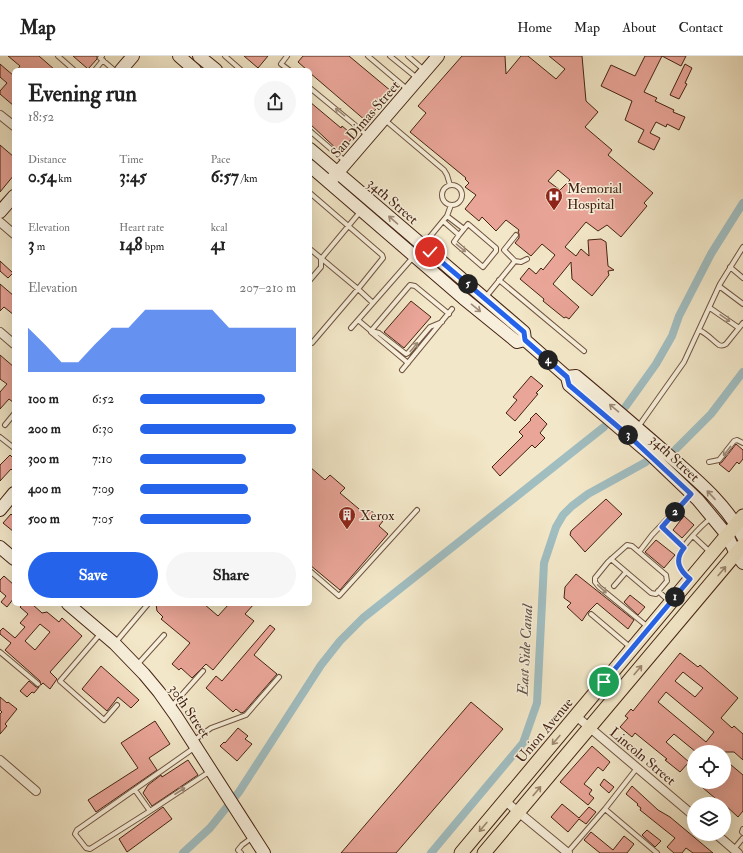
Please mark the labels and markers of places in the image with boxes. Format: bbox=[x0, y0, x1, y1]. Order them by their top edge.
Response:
place label: Memorial Hospital bbox=[567, 180, 622, 214]
hospital icon: Memorial Hospital bbox=[544, 186, 564, 211]
pin bbox=[413, 235, 447, 269]
pin: 5 bbox=[458, 274, 478, 294]
pin: 4 bbox=[538, 350, 558, 370]
pin: 3 bbox=[618, 425, 638, 445]
pin: 2 bbox=[665, 502, 685, 522]
building icon: Xerox bbox=[337, 505, 357, 530]
place label: Xerox bbox=[360, 507, 395, 524]
pin: 1 bbox=[665, 587, 685, 607]
pin bbox=[587, 665, 621, 699]

